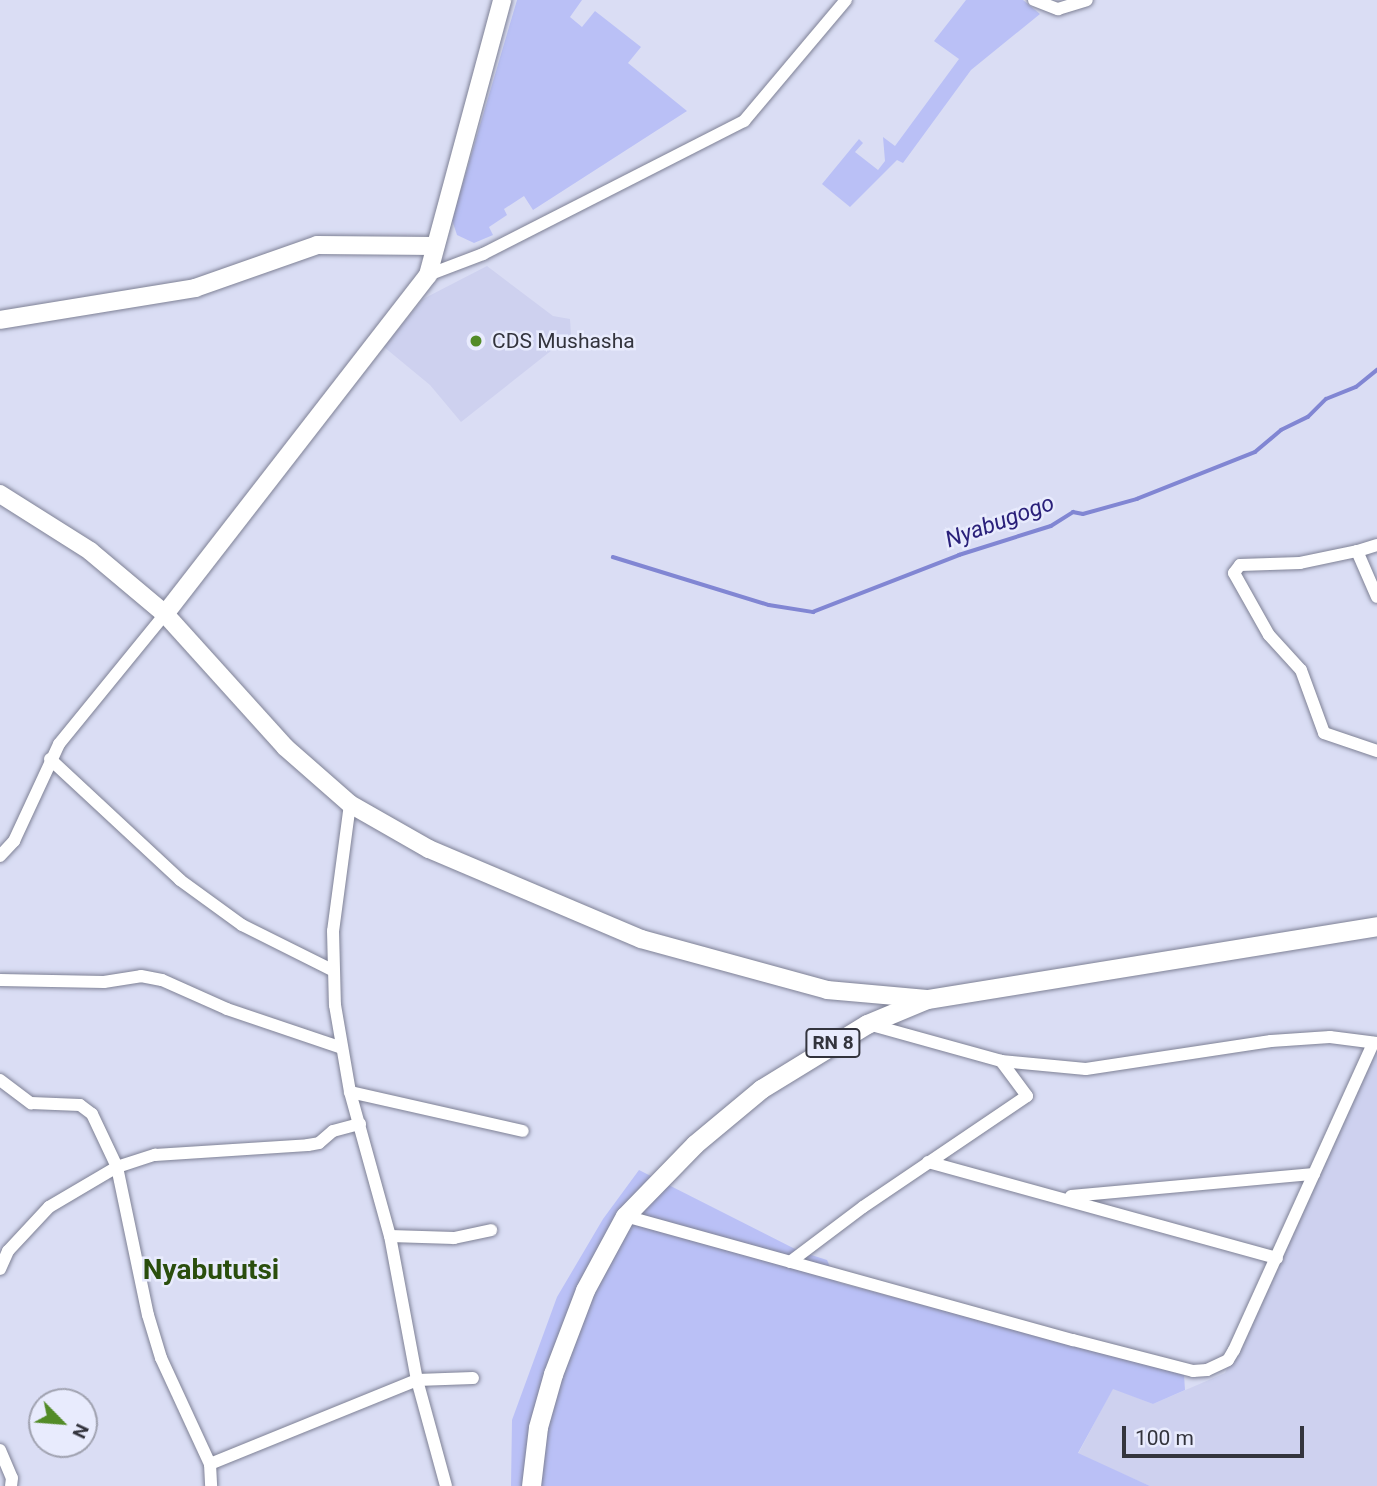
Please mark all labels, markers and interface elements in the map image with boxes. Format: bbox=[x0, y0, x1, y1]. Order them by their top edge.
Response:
place label: CDS Mushasha bbox=[492, 328, 635, 354]
marker: CDS Mushasha bbox=[466, 331, 486, 351]
water label: Nyabugogo bbox=[942, 490, 1058, 554]
road number: RN 8 bbox=[805, 1028, 861, 1058]
district label: Nyabututsi bbox=[143, 1253, 279, 1287]
north arrow bbox=[28, 1388, 98, 1458]
scale bar bbox=[1125, 1412, 1307, 1456]
text: N bbox=[67, 1420, 94, 1442]
text: 100 m bbox=[1135, 1426, 1194, 1450]

